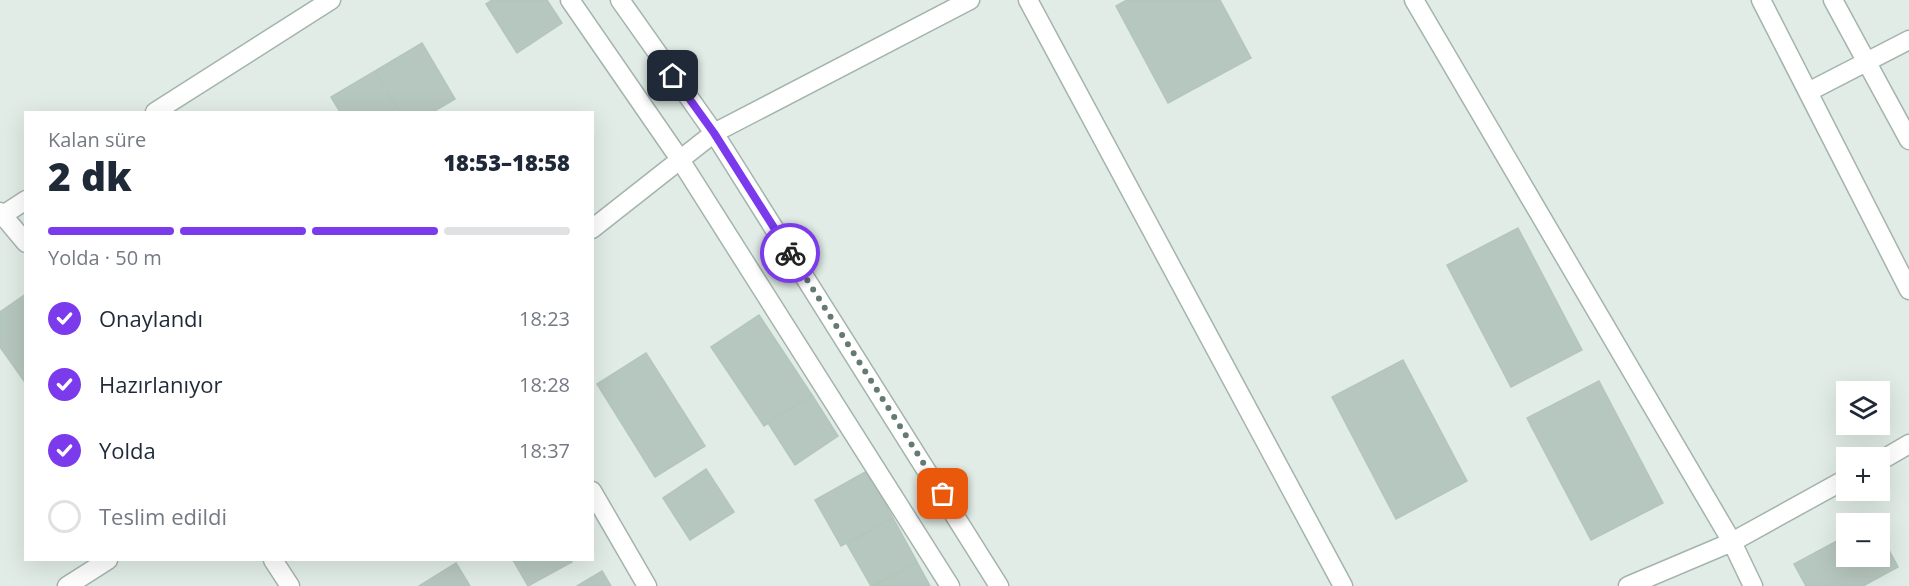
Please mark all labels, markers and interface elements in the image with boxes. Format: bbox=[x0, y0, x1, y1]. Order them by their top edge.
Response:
pin bbox=[647, 50, 698, 101]
icon: home bbox=[656, 59, 689, 92]
text: Kalan süre bbox=[48, 126, 146, 153]
text: 18:53–18:58 bbox=[443, 147, 570, 177]
text: 2 dk bbox=[48, 149, 132, 202]
courier bbox=[760, 223, 820, 283]
icon: bike bbox=[774, 237, 807, 270]
text: Yolda · 50 m bbox=[48, 244, 162, 271]
icon: check bbox=[48, 302, 81, 335]
text: Onaylandı bbox=[99, 303, 203, 333]
text: 18:23 bbox=[519, 305, 570, 332]
icon: check bbox=[48, 368, 81, 401]
text: Hazırlanıyor bbox=[99, 369, 222, 399]
text: 18:28 bbox=[519, 371, 570, 398]
map controls bbox=[1836, 381, 1890, 567]
button: layers bbox=[1836, 381, 1890, 435]
icon: check bbox=[48, 434, 81, 467]
text: Yolda bbox=[99, 435, 156, 465]
text: 18:37 bbox=[519, 437, 570, 464]
button: + bbox=[1836, 447, 1890, 501]
pin bbox=[917, 468, 968, 519]
icon: bag bbox=[926, 477, 959, 510]
text: Teslim edildi bbox=[99, 501, 227, 531]
button: − bbox=[1836, 513, 1890, 567]

